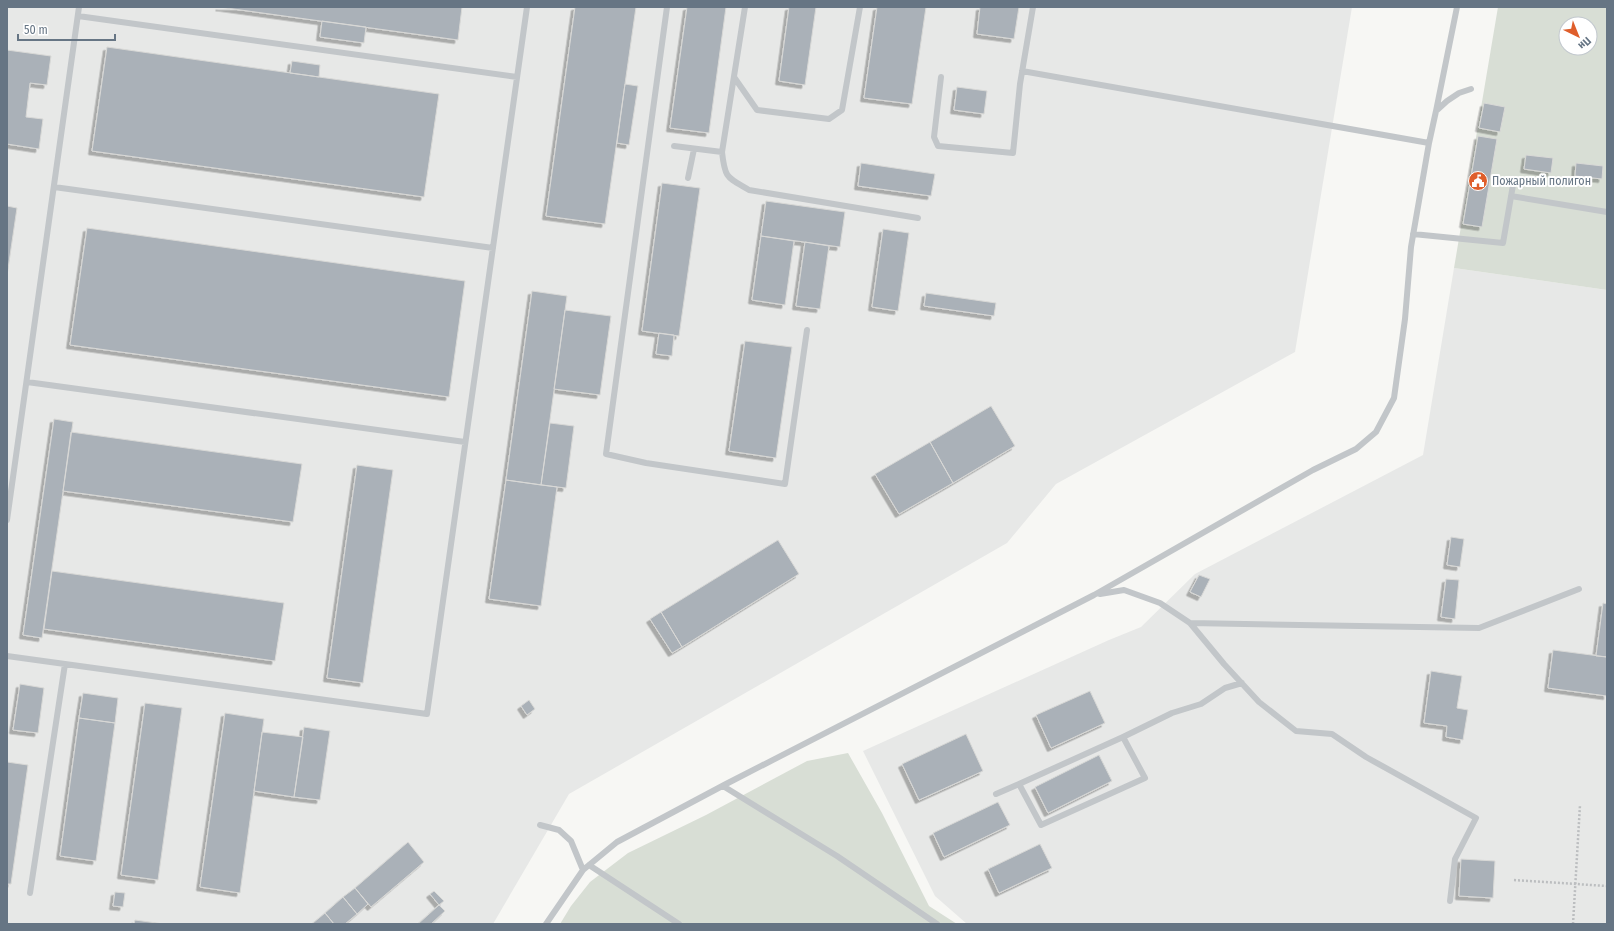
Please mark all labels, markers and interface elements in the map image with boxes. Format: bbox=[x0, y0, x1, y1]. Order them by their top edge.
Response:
scale bar bbox=[18, 16, 115, 42]
north arrow bbox=[1558, 16, 1598, 56]
text: 50 m bbox=[24, 23, 48, 37]
text: Пн bbox=[1575, 34, 1593, 52]
public building icon: Пожарный полигон bbox=[1467, 170, 1489, 192]
place label: Пожарный полигон bbox=[1492, 174, 1591, 188]

